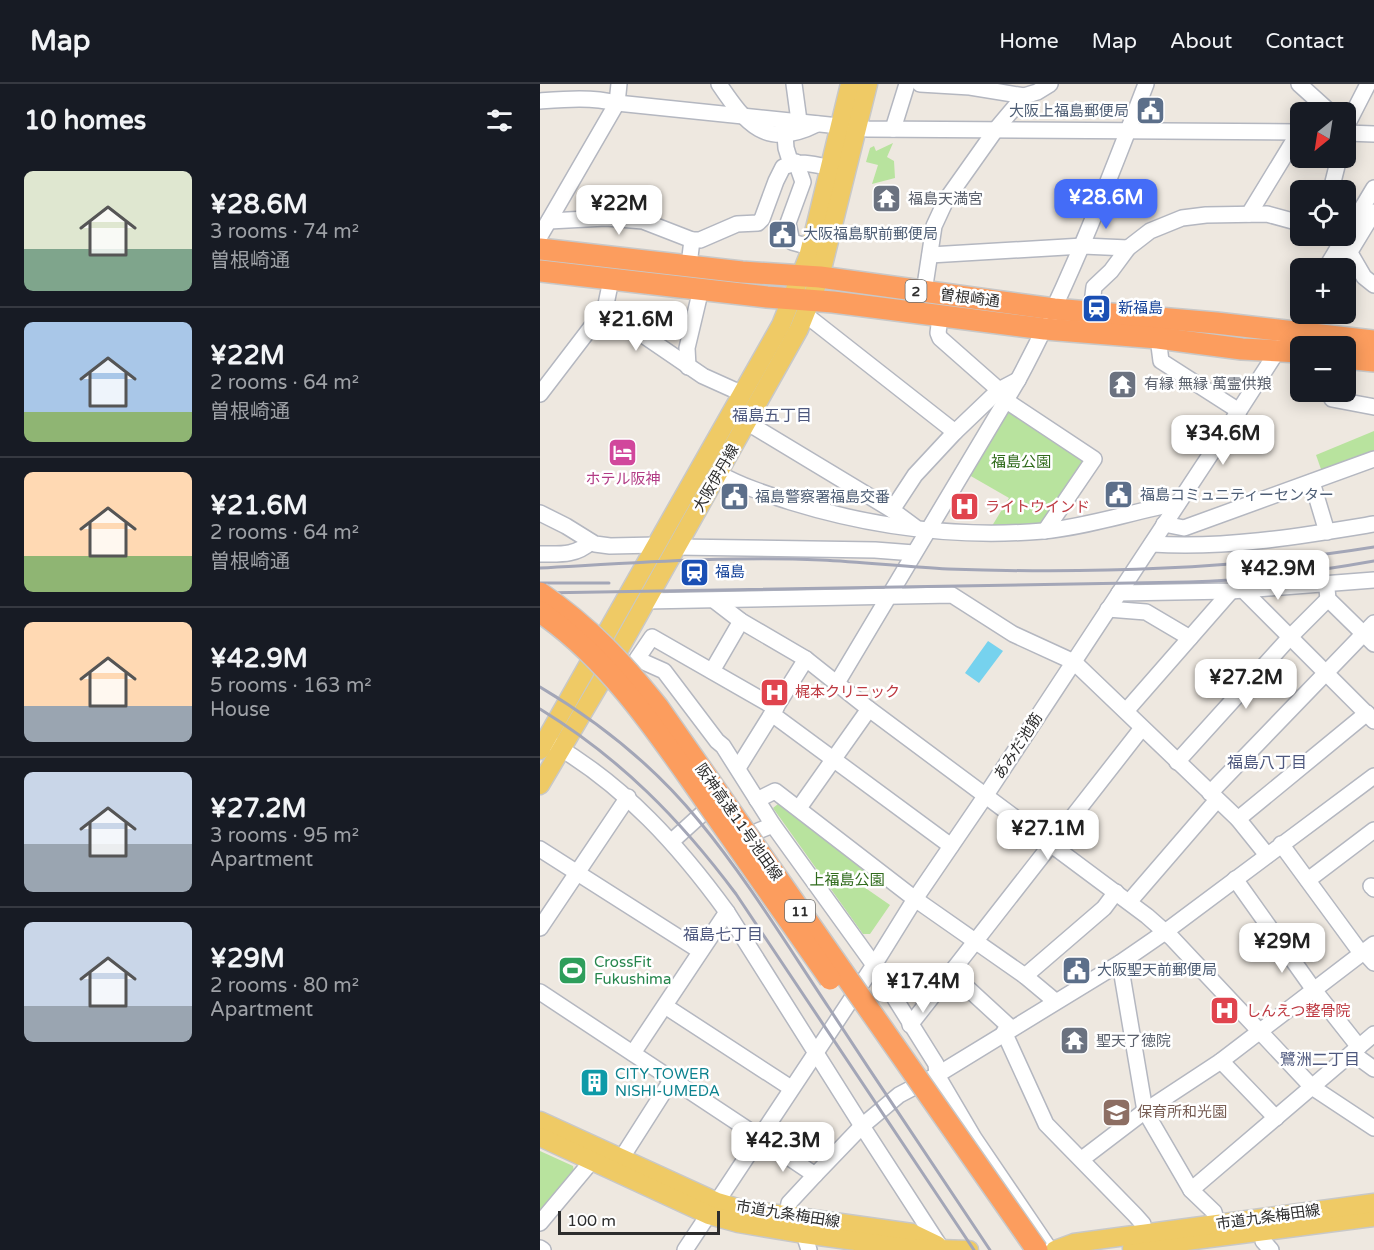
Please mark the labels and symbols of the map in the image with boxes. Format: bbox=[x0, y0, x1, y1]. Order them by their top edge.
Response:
public building icon: 大阪上福島郵便局 bbox=[1134, 95, 1166, 127]
place label: 大阪上福島郵便局 bbox=[1009, 102, 1129, 120]
north arrow bbox=[1290, 102, 1356, 168]
pin: ¥28.6M bbox=[1057, 179, 1155, 230]
temple icon: 福島天満宮 bbox=[871, 183, 903, 215]
pin: ¥22M bbox=[583, 185, 655, 236]
place label: 福島天満宮 bbox=[908, 190, 983, 208]
public building icon: 大阪福島駅前郵便局 bbox=[766, 218, 798, 250]
place label: 大阪福島駅前郵便局 bbox=[803, 225, 938, 243]
road number: 2 bbox=[906, 280, 926, 302]
street label: 曽根崎通 bbox=[939, 285, 1001, 311]
station icon: 新福島 bbox=[1081, 292, 1113, 324]
place label: 新福島 bbox=[1118, 299, 1163, 317]
pin: ¥21.6M bbox=[587, 301, 685, 352]
temple icon: 有縁 無縁 萬霊供羪 bbox=[1107, 368, 1139, 400]
place label: 有縁 無縁 萬霊供羪 bbox=[1144, 375, 1272, 393]
district label: 福島五丁目 bbox=[732, 406, 812, 426]
pin: ¥34.6M bbox=[1174, 415, 1272, 466]
hotel icon: ホテル阪神 bbox=[607, 436, 639, 468]
street label: 大阪伊丹線 bbox=[689, 441, 743, 515]
park label: 福島公園 bbox=[991, 453, 1051, 471]
place label: ホテル阪神 bbox=[585, 470, 661, 488]
public building icon: 福島コミュニティーセンター bbox=[1103, 479, 1135, 511]
public building icon: 福島警察署福島交番 bbox=[718, 481, 750, 513]
place label: 福島コミュニティーセンター bbox=[1140, 486, 1334, 504]
place label: 福島警察署福島交番 bbox=[755, 488, 890, 506]
hospital icon: ライトウインド bbox=[948, 491, 980, 523]
place label: ライトウインド bbox=[985, 498, 1090, 516]
pin: ¥42.9M bbox=[1229, 550, 1327, 601]
station icon: 福島 bbox=[678, 556, 710, 588]
place label: 福島 bbox=[715, 563, 745, 581]
pin: ¥27.2M bbox=[1197, 659, 1295, 710]
hospital icon: 梶本クリニック bbox=[758, 676, 790, 708]
place label: 梶本クリニック bbox=[795, 683, 900, 701]
street label: あみだ池筋 bbox=[990, 710, 1046, 782]
district label: 福島八丁目 bbox=[1227, 753, 1307, 773]
street label: 阪神高速11号池田線 bbox=[692, 760, 786, 884]
pin: ¥27.1M bbox=[999, 810, 1097, 861]
park label: 上福島公園 bbox=[809, 871, 885, 889]
road number: 11 bbox=[785, 900, 815, 922]
pin: ¥29M bbox=[1246, 923, 1318, 974]
district label: 福島七丁目 bbox=[683, 925, 763, 945]
place label: CrossFit Fukushima bbox=[594, 953, 671, 988]
public building icon: 大阪聖天前郵便局 bbox=[1060, 954, 1092, 986]
sports icon: CrossFit Fukushima bbox=[557, 955, 589, 987]
place label: 大阪聖天前郵便局 bbox=[1097, 961, 1217, 979]
pin: ¥17.4M bbox=[874, 963, 972, 1014]
hospital icon: しんえつ整骨院 bbox=[1209, 995, 1241, 1027]
place label: しんえつ整骨院 bbox=[1246, 1002, 1351, 1020]
temple icon: 聖天了徳院 bbox=[1059, 1025, 1091, 1057]
place label: 聖天了徳院 bbox=[1096, 1032, 1171, 1050]
district label: 鷺洲二丁目 bbox=[1280, 1050, 1360, 1070]
place label: CITY TOWER NISHI-UMEDA bbox=[615, 1065, 720, 1100]
building icon: CITY TOWER NISHI-UMEDA bbox=[578, 1067, 610, 1099]
school or university icon: 保育所和光園 bbox=[1100, 1096, 1132, 1128]
place label: 保育所和光園 bbox=[1137, 1103, 1227, 1121]
pin: ¥42.3M bbox=[734, 1122, 832, 1173]
street label: 市道九条梅田線 bbox=[735, 1197, 841, 1231]
street label: 市道九条梅田線 bbox=[1215, 1201, 1321, 1233]
scale bar bbox=[558, 1208, 720, 1236]

